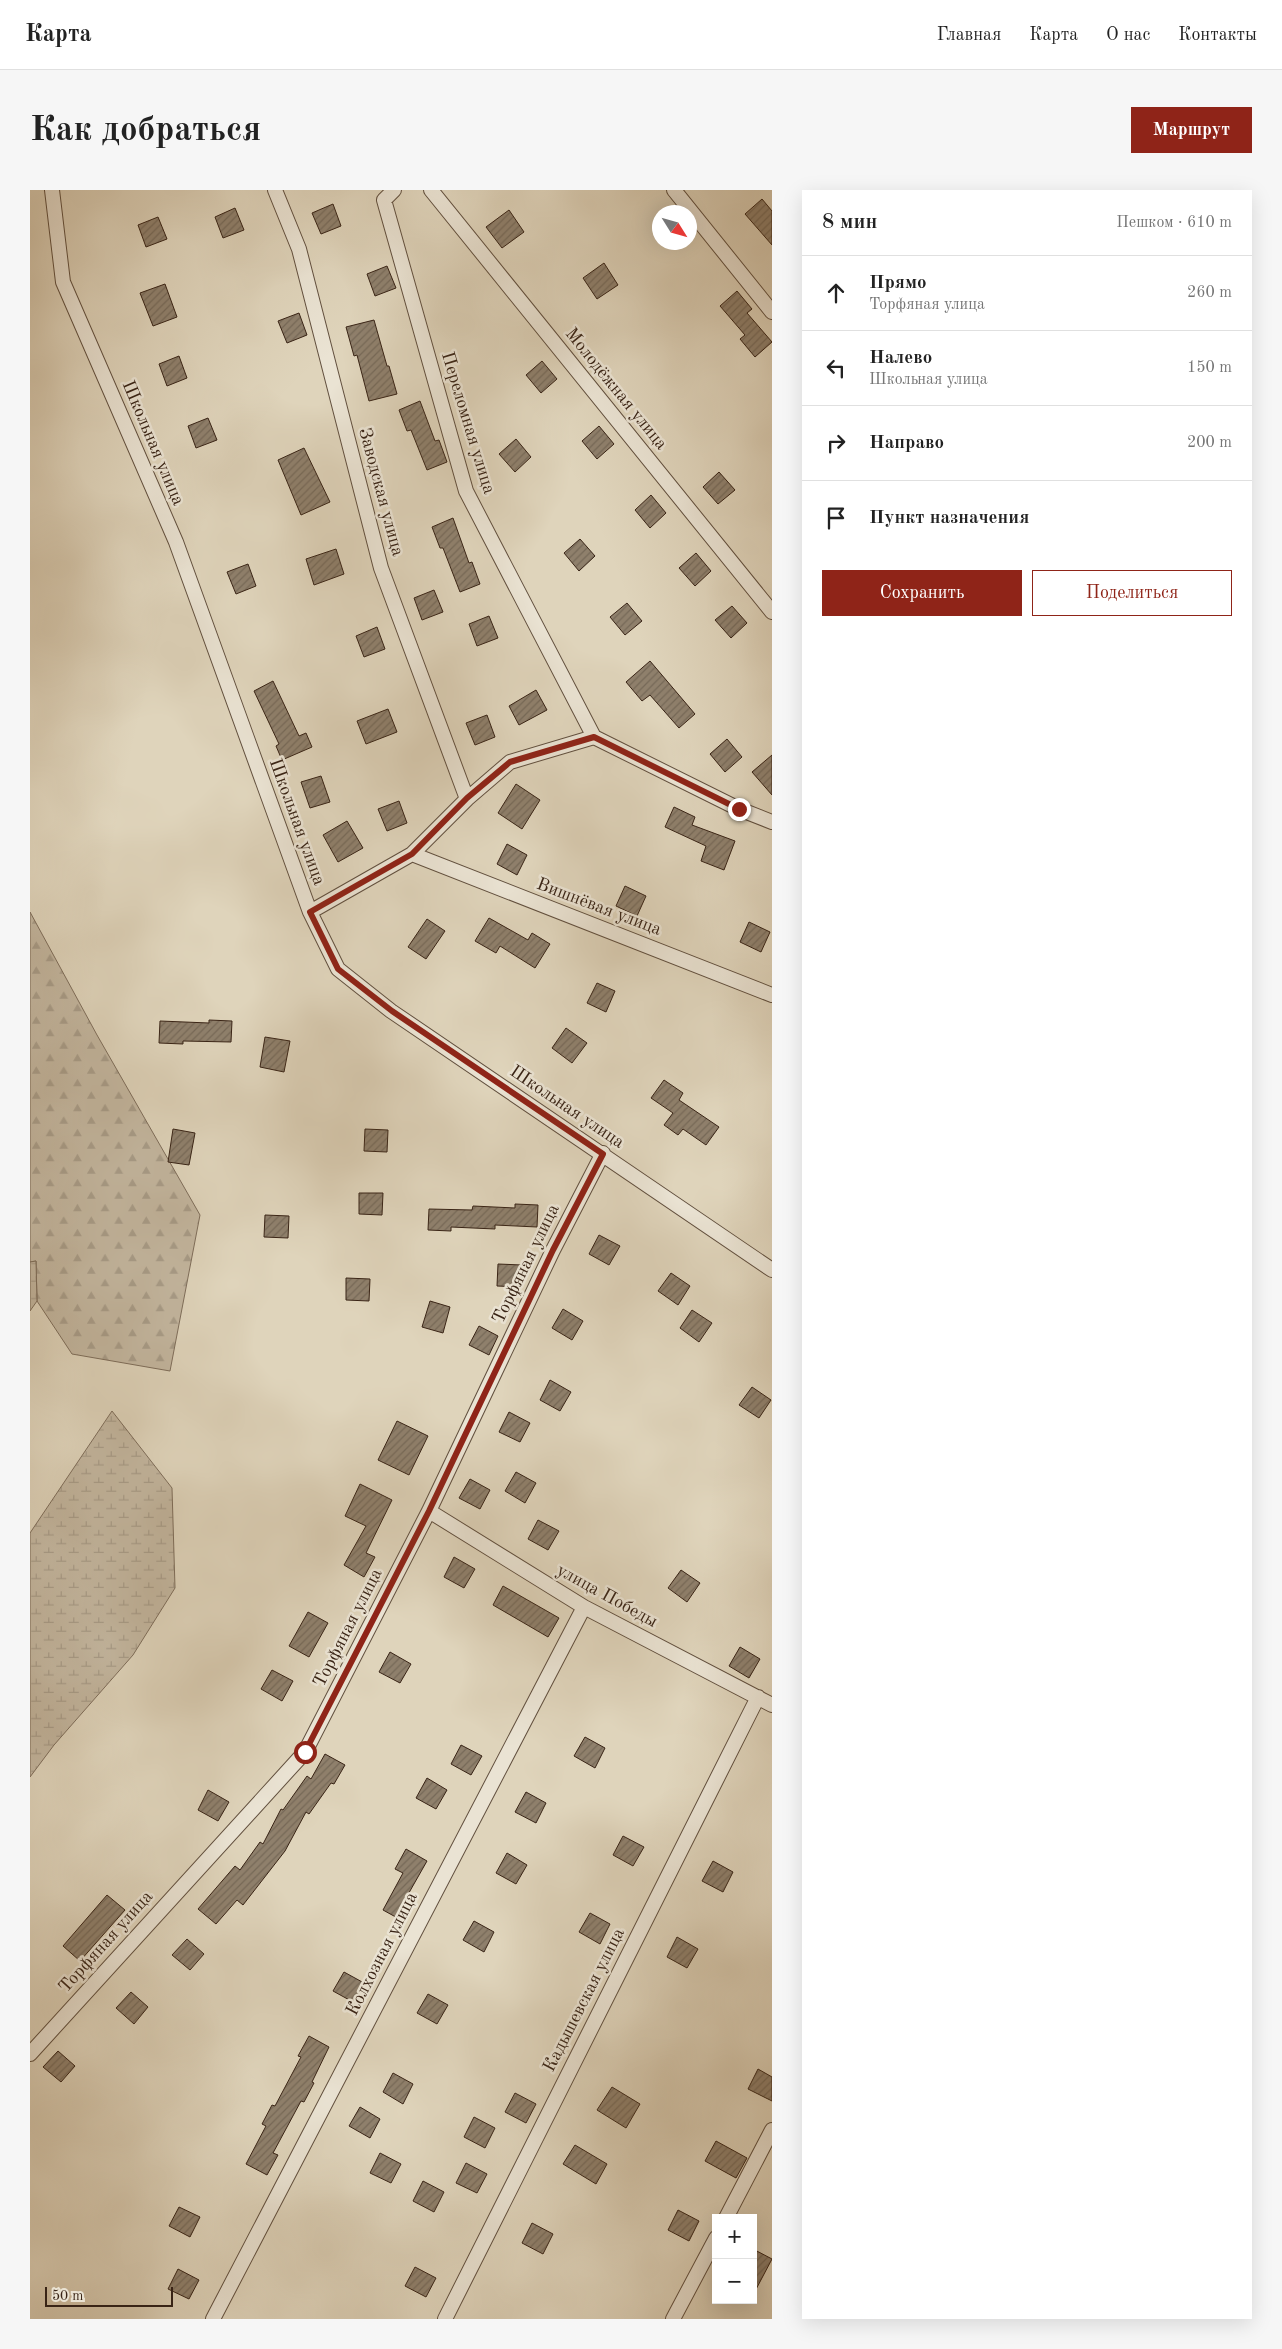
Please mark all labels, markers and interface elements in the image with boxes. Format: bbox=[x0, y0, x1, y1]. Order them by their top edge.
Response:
text: Карта bbox=[25, 23, 92, 47]
text: Главная bbox=[937, 26, 1001, 44]
text: Карта bbox=[1029, 26, 1078, 44]
text: О нас bbox=[1106, 26, 1150, 44]
text: Контакты bbox=[1178, 26, 1257, 44]
button: Маршрут bbox=[1131, 107, 1252, 153]
text: Как добраться bbox=[30, 113, 261, 148]
north arrow bbox=[652, 205, 697, 250]
text: 8 мин bbox=[822, 212, 877, 233]
text: Пешком · 610 m bbox=[1116, 215, 1232, 231]
text: Прямо bbox=[869, 274, 927, 293]
icon: ahead bbox=[822, 279, 850, 307]
text: 260 m bbox=[1187, 285, 1232, 301]
text: Торфяная улица bbox=[869, 297, 985, 313]
street label: Молодёжная улица bbox=[562, 325, 670, 453]
text: Налево bbox=[869, 349, 932, 368]
street label: Переломная улица bbox=[438, 350, 498, 496]
icon: left bbox=[822, 354, 850, 382]
text: 150 m bbox=[1187, 360, 1232, 376]
text: Школьная улица bbox=[869, 372, 988, 388]
street label: Школьная улица bbox=[119, 378, 187, 508]
street label: Заводская улица bbox=[355, 426, 407, 558]
icon: right bbox=[822, 429, 850, 457]
text: Направо bbox=[869, 434, 944, 453]
text: 200 m bbox=[1187, 435, 1232, 451]
icon: arrive bbox=[822, 504, 850, 532]
text: Пункт назначения bbox=[869, 509, 1029, 528]
button: Сохранить bbox=[822, 570, 1022, 616]
button: Поделиться bbox=[1032, 570, 1232, 616]
street label: Школьная улица bbox=[266, 756, 328, 888]
route end bbox=[728, 798, 751, 821]
street label: Вишнёвая улица bbox=[534, 875, 664, 939]
street label: Школьная улица bbox=[507, 1062, 627, 1152]
street label: Торфяная улица bbox=[489, 1201, 564, 1327]
street label: улица Победы bbox=[554, 1561, 660, 1631]
street label: Торфяная улица bbox=[310, 1566, 387, 1691]
route start bbox=[294, 1741, 317, 1764]
street label: Торфяная улица bbox=[56, 1887, 157, 1997]
street label: Колхозная улица bbox=[343, 1889, 421, 2019]
street label: Кадышевская улица bbox=[540, 1925, 628, 2075]
map controls bbox=[712, 2214, 757, 2304]
button: + bbox=[712, 2214, 757, 2259]
button: − bbox=[712, 2259, 757, 2304]
scale bar bbox=[45, 2284, 172, 2307]
text: 50 m bbox=[52, 2289, 83, 2303]

